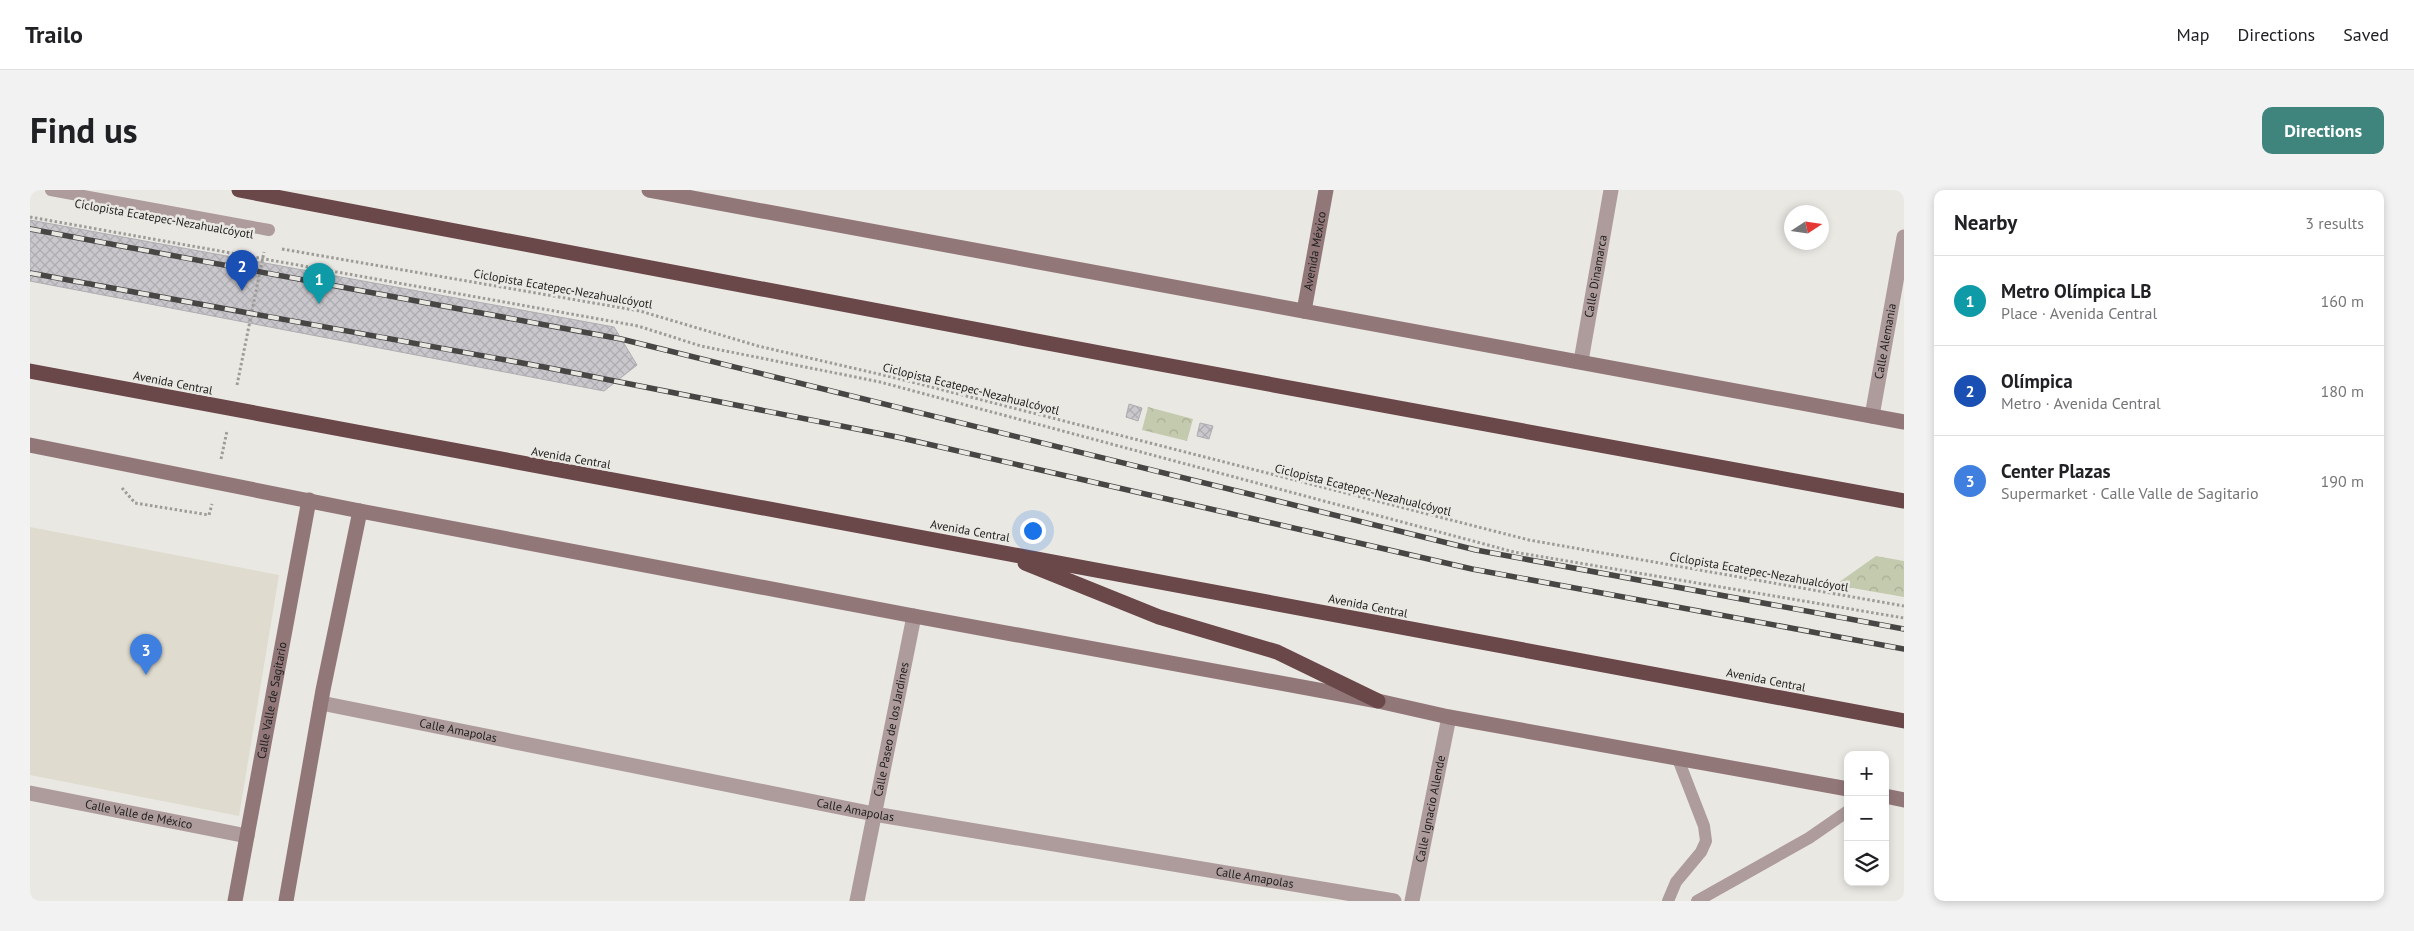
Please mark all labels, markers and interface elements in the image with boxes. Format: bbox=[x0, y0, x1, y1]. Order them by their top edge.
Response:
text: Trailo bbox=[25, 19, 83, 50]
text: Map bbox=[2177, 23, 2209, 46]
text: Directions bbox=[2237, 23, 2315, 46]
text: Saved bbox=[2343, 23, 2389, 46]
text: Find us bbox=[30, 107, 138, 153]
button: Directions bbox=[2262, 107, 2384, 154]
street label: Ciclopista Ecatepec-Nezahualcóyotl bbox=[73, 195, 255, 242]
north arrow bbox=[1784, 205, 1829, 250]
text: Nearby bbox=[1954, 209, 2017, 236]
street label: Avenida México bbox=[1300, 210, 1329, 292]
text: 3 results bbox=[2305, 213, 2364, 233]
street label: Calle Dinamarca bbox=[1581, 234, 1610, 319]
pin: 2 bbox=[226, 250, 258, 291]
pin: 1 bbox=[303, 263, 335, 304]
street label: Ciclopista Ecatepec-Nezahualcóyotl bbox=[472, 265, 654, 312]
text: Metro Olímpica LB bbox=[2001, 279, 2151, 303]
text: 1 bbox=[1965, 291, 1975, 311]
text: 160 m bbox=[2321, 291, 2364, 311]
street label: Calle Alemania bbox=[1871, 302, 1899, 380]
text: Place · Avenida Central bbox=[2001, 303, 2157, 323]
street label: Ciclopista Ecatepec-Nezahualcóyotl bbox=[881, 359, 1062, 418]
street label: Avenida Central bbox=[132, 367, 214, 398]
text: Olímpica bbox=[2001, 369, 2073, 393]
text: 2 bbox=[1965, 381, 1975, 401]
text: 180 m bbox=[2321, 381, 2364, 401]
text: Metro · Avenida Central bbox=[2001, 393, 2161, 413]
street label: Avenida Central bbox=[530, 443, 612, 472]
text: Center Plazas bbox=[2001, 459, 2111, 483]
street label: Ciclopista Ecatepec-Nezahualcóyotl bbox=[1273, 460, 1454, 519]
text: 3 bbox=[1965, 471, 1975, 491]
text: 190 m bbox=[2321, 471, 2364, 491]
text: Supermarket · Calle Valle de Sagitario bbox=[2001, 483, 2259, 503]
street label: Avenida Central bbox=[929, 516, 1011, 545]
your location bbox=[1020, 518, 1046, 544]
street label: Ciclopista Ecatepec-Nezahualcóyotl bbox=[1668, 548, 1850, 595]
street label: Avenida Central bbox=[1327, 590, 1409, 621]
pin: 3 bbox=[130, 634, 162, 675]
street label: Calle Valle de Sagitario bbox=[253, 641, 290, 760]
street label: Calle Paseo de los Jardines bbox=[870, 661, 912, 798]
street label: Avenida Central bbox=[1725, 664, 1807, 695]
street label: Calle Amapolas bbox=[418, 715, 498, 745]
map controls bbox=[1844, 751, 1889, 886]
button: + bbox=[1844, 751, 1889, 796]
street label: Calle Ignacio Allende bbox=[1412, 754, 1448, 864]
street label: Calle Amapolas bbox=[815, 795, 895, 824]
street label: Calle Valle de México bbox=[84, 796, 194, 832]
button: − bbox=[1844, 796, 1889, 841]
button: layers bbox=[1844, 841, 1889, 886]
street label: Calle Amapolas bbox=[1215, 863, 1295, 891]

